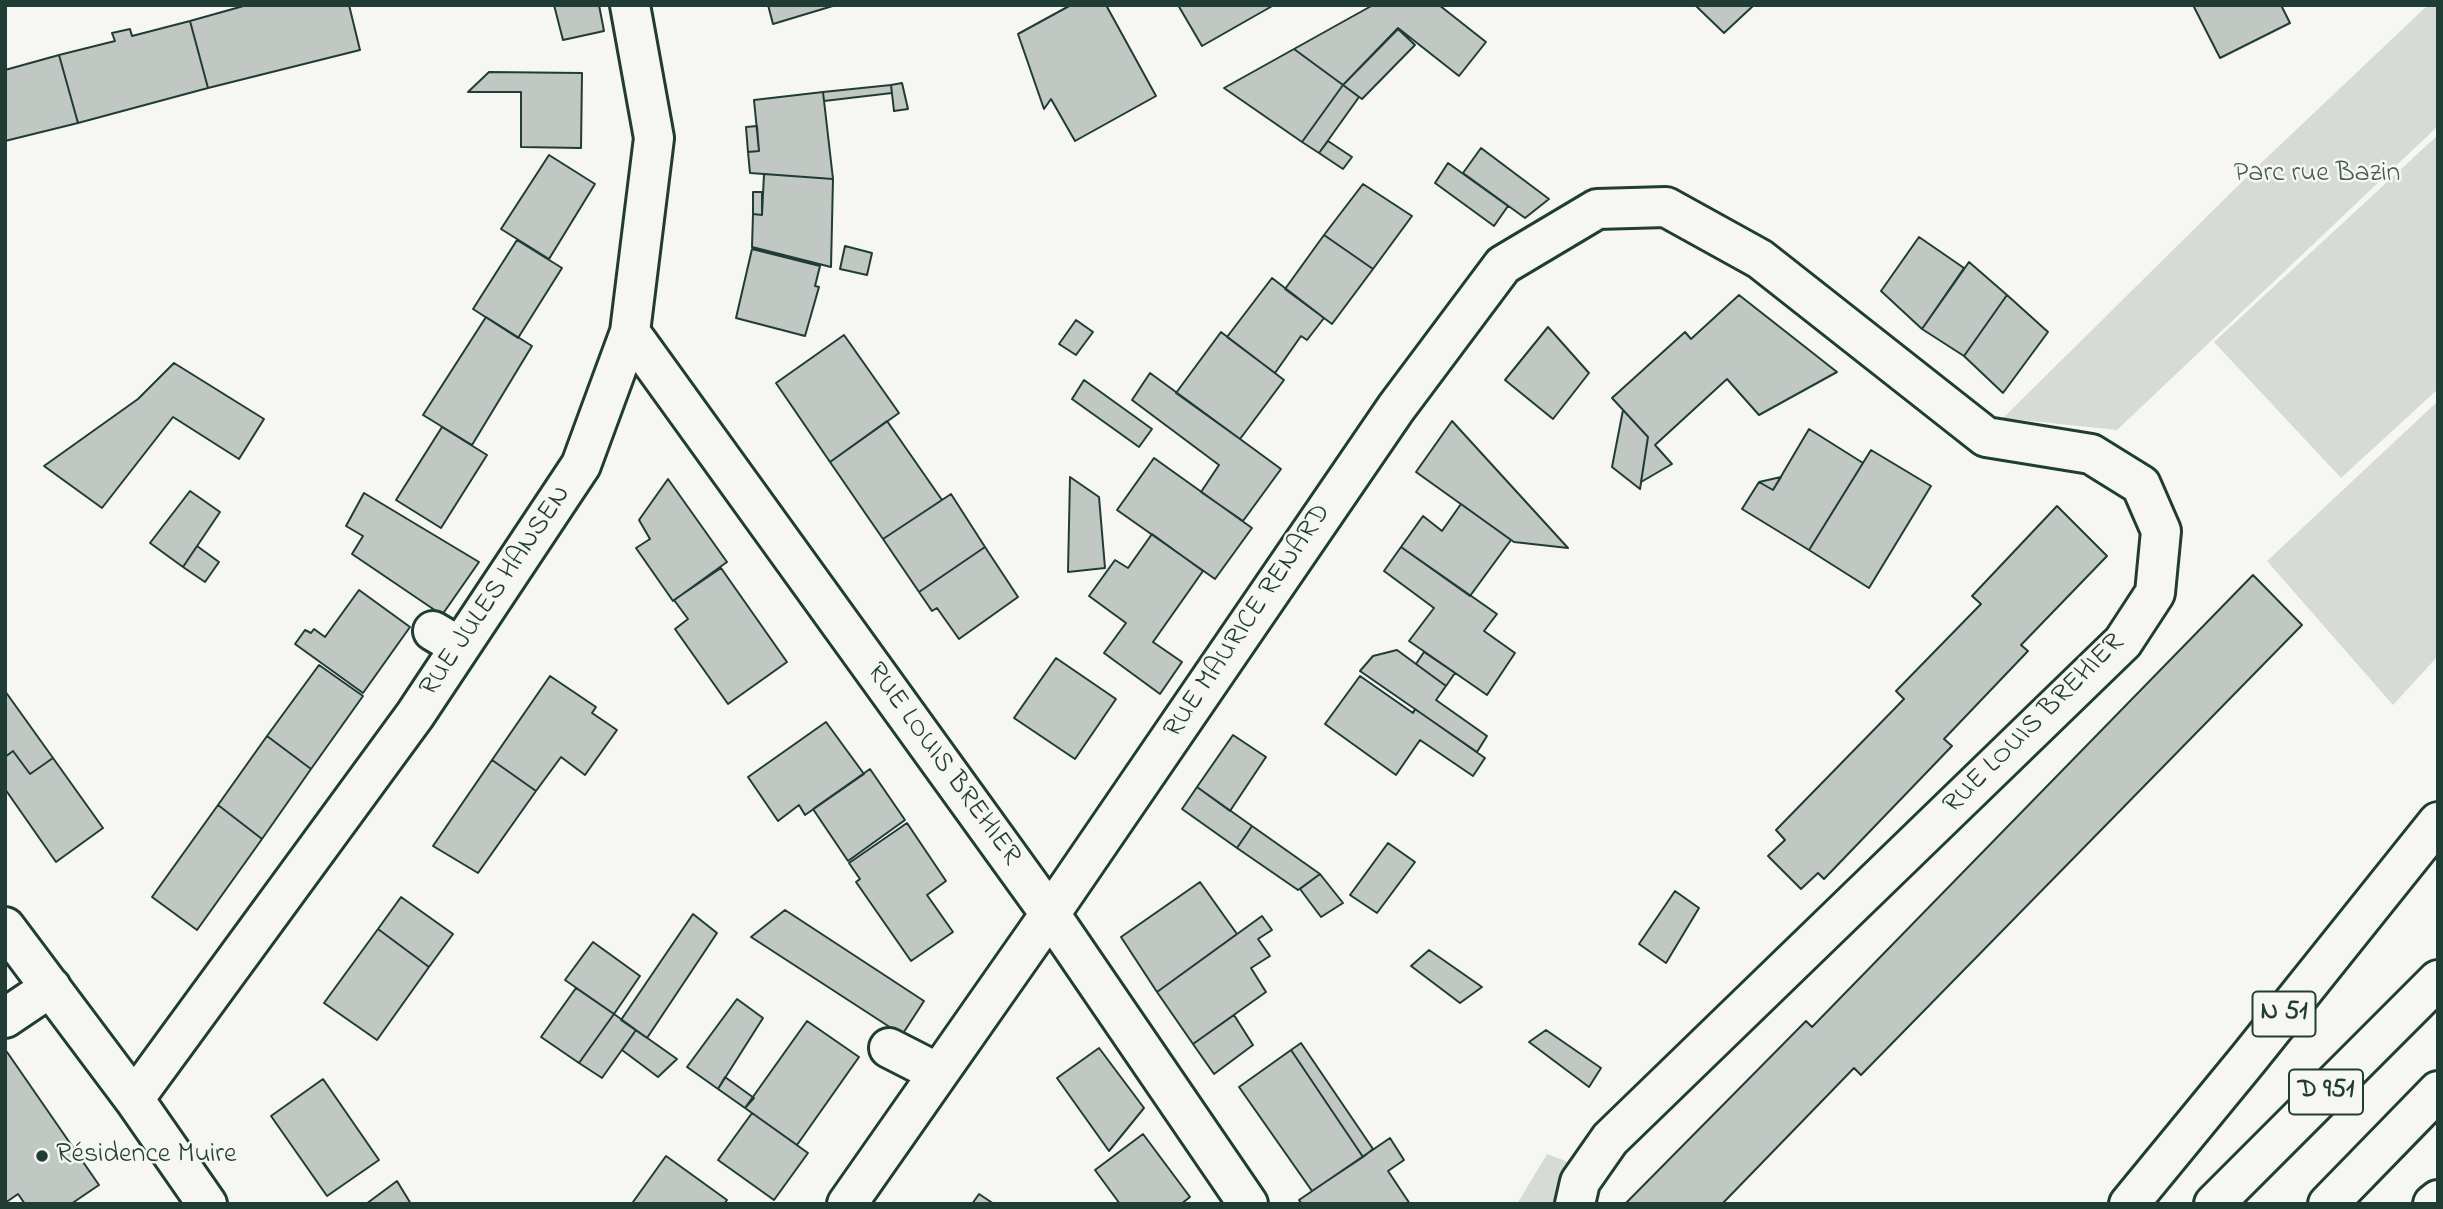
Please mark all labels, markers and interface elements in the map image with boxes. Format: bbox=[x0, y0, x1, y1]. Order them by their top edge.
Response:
park label: Parc rue Bazin bbox=[2234, 158, 2400, 192]
street label: RUE JULES HANSEN bbox=[414, 480, 580, 704]
street label: RUE MAURICE RENARD bbox=[1158, 499, 1340, 745]
street label: RUE LOUIS BREHIER bbox=[1938, 628, 2132, 822]
street label: RUE LOUIS BREHIER bbox=[857, 657, 1027, 873]
road number: N 51 bbox=[2252, 992, 2316, 1036]
road number: D 951 bbox=[2289, 1070, 2363, 1114]
place label: Résidence Muire bbox=[56, 1139, 237, 1173]
marker: Résidence Muire bbox=[34, 1148, 50, 1164]

